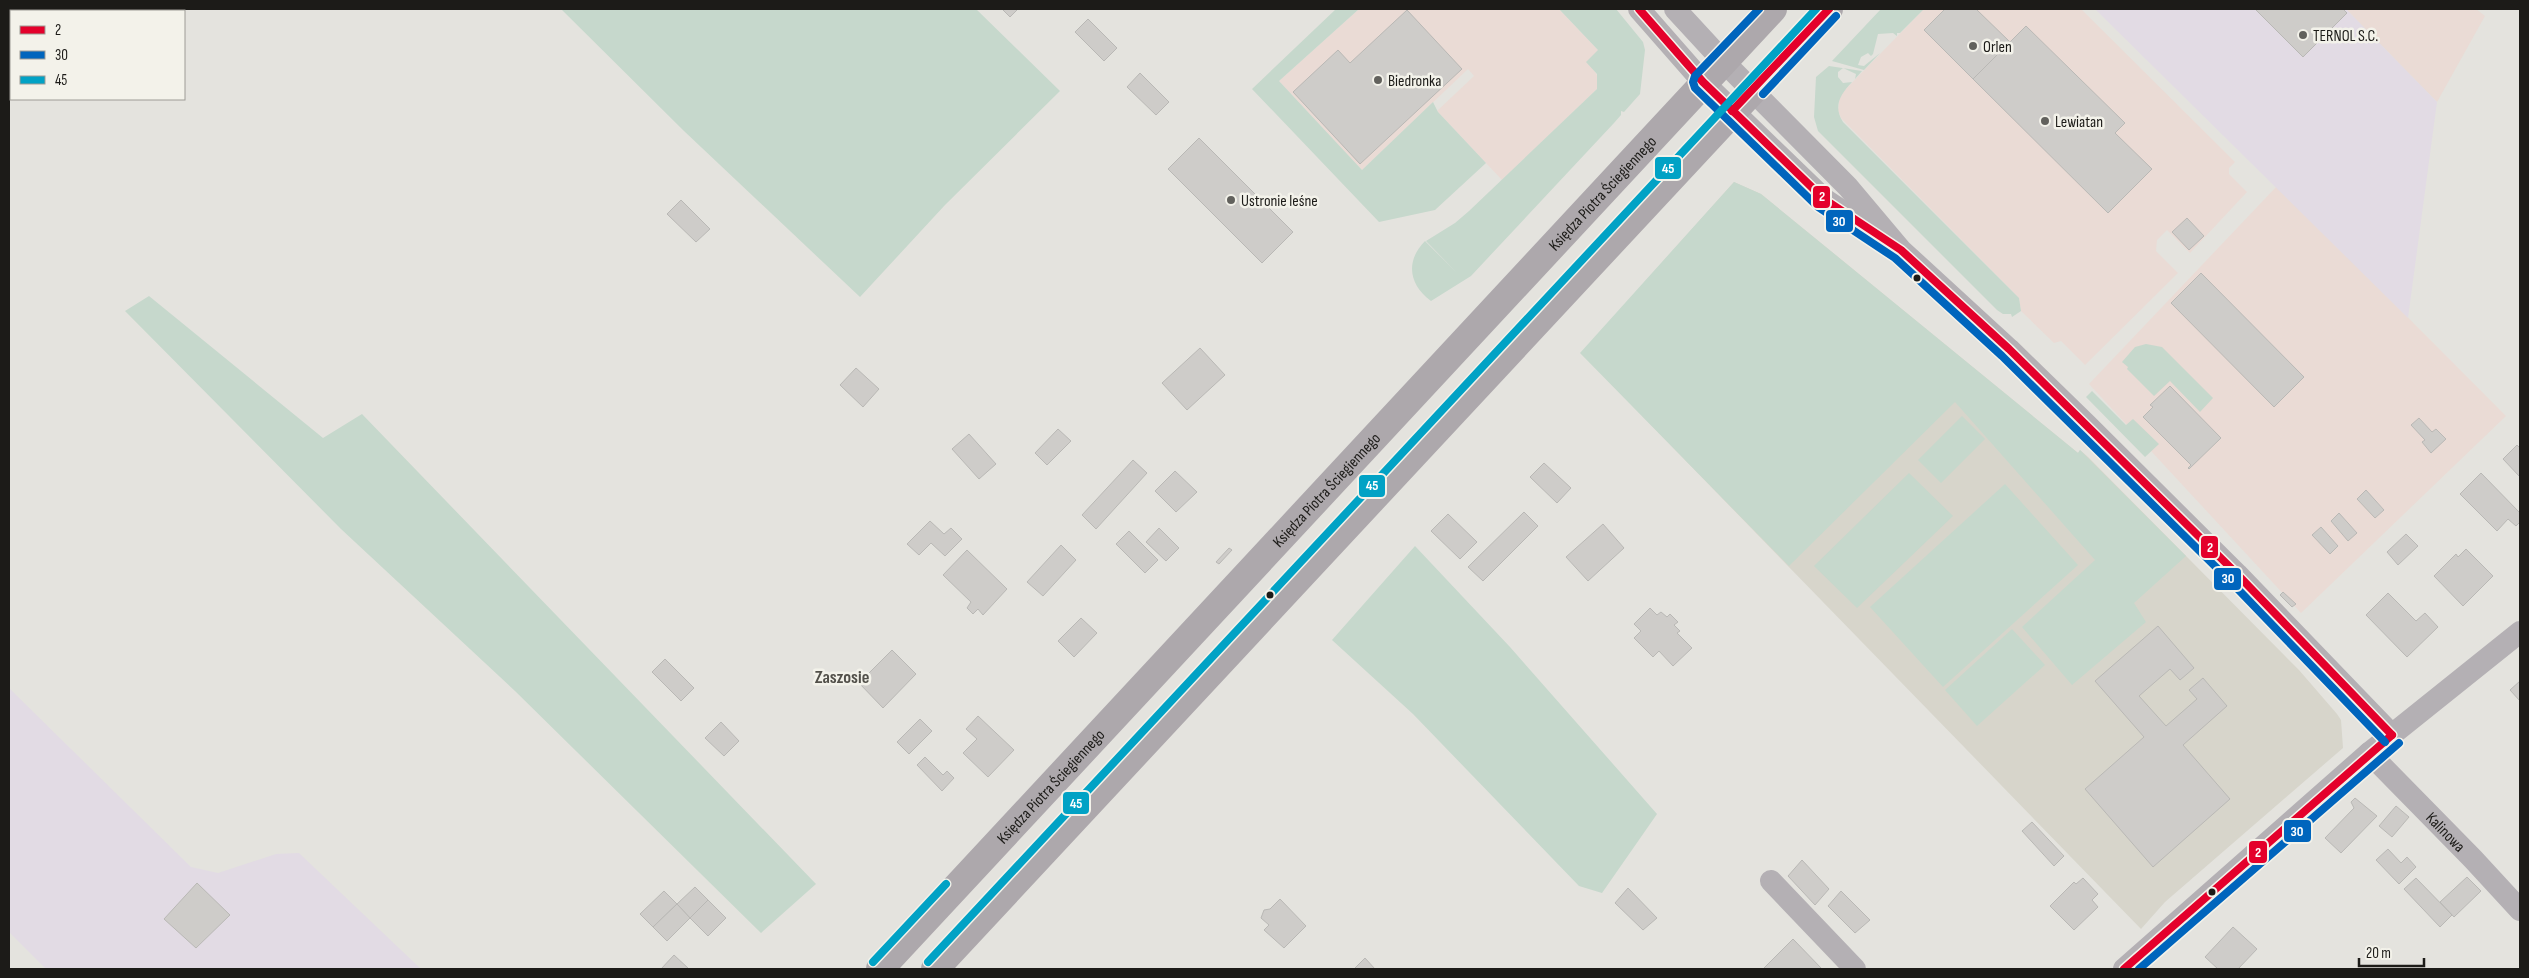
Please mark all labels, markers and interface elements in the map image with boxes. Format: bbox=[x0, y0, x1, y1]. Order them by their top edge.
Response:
legend bbox=[10, 10, 185, 100]
text: 2 bbox=[55, 21, 61, 40]
place label: TERNOL S.C. bbox=[2313, 27, 2378, 46]
marker: TERNOL S.C. bbox=[2297, 29, 2309, 41]
place label: Orlen bbox=[1983, 38, 2012, 57]
marker: Orlen bbox=[1967, 40, 1979, 52]
text: 30 bbox=[55, 46, 68, 65]
text: 45 bbox=[55, 71, 67, 90]
place label: Biedronka bbox=[1388, 72, 1441, 91]
marker: Biedronka bbox=[1372, 74, 1384, 86]
place label: Lewiatan bbox=[2055, 113, 2103, 132]
marker: Lewiatan bbox=[2039, 115, 2051, 127]
street label: Księdza Piotra Ściegiennego bbox=[1545, 133, 1661, 255]
line badge: 45 bbox=[1654, 156, 1682, 180]
text: 45 bbox=[1662, 160, 1674, 177]
line badge: 2 bbox=[1812, 185, 1831, 209]
text: 2 bbox=[1819, 188, 1825, 205]
place label: Ustronie leśne bbox=[1241, 192, 1318, 211]
marker: Ustronie leśne bbox=[1225, 194, 1237, 206]
line badge: 30 bbox=[1825, 209, 1854, 233]
text: 30 bbox=[1833, 213, 1846, 230]
unlabelled marker bbox=[1912, 273, 1922, 283]
street label: Księdza Piotra Ściegiennego bbox=[1269, 429, 1385, 552]
line badge: 45 bbox=[1358, 474, 1386, 498]
text: 45 bbox=[1366, 477, 1378, 494]
line badge: 2 bbox=[2200, 535, 2219, 559]
text: 2 bbox=[2207, 539, 2213, 556]
line badge: 30 bbox=[2213, 567, 2242, 591]
text: 30 bbox=[2222, 570, 2235, 587]
unlabelled marker bbox=[1265, 590, 1275, 600]
district label: Zaszosie bbox=[815, 667, 869, 688]
street label: Księdza Piotra Ściegiennego bbox=[994, 726, 1109, 848]
line badge: 45 bbox=[1062, 791, 1090, 815]
text: 45 bbox=[1070, 795, 1082, 812]
street label: Kalinowa bbox=[2421, 809, 2469, 856]
line badge: 30 bbox=[2283, 819, 2312, 843]
text: 30 bbox=[2291, 823, 2304, 840]
line badge: 2 bbox=[2248, 840, 2268, 864]
text: 2 bbox=[2255, 844, 2261, 861]
unlabelled marker bbox=[2207, 887, 2217, 897]
scale bar bbox=[2359, 936, 2424, 968]
text: 20 m bbox=[2366, 944, 2391, 963]

